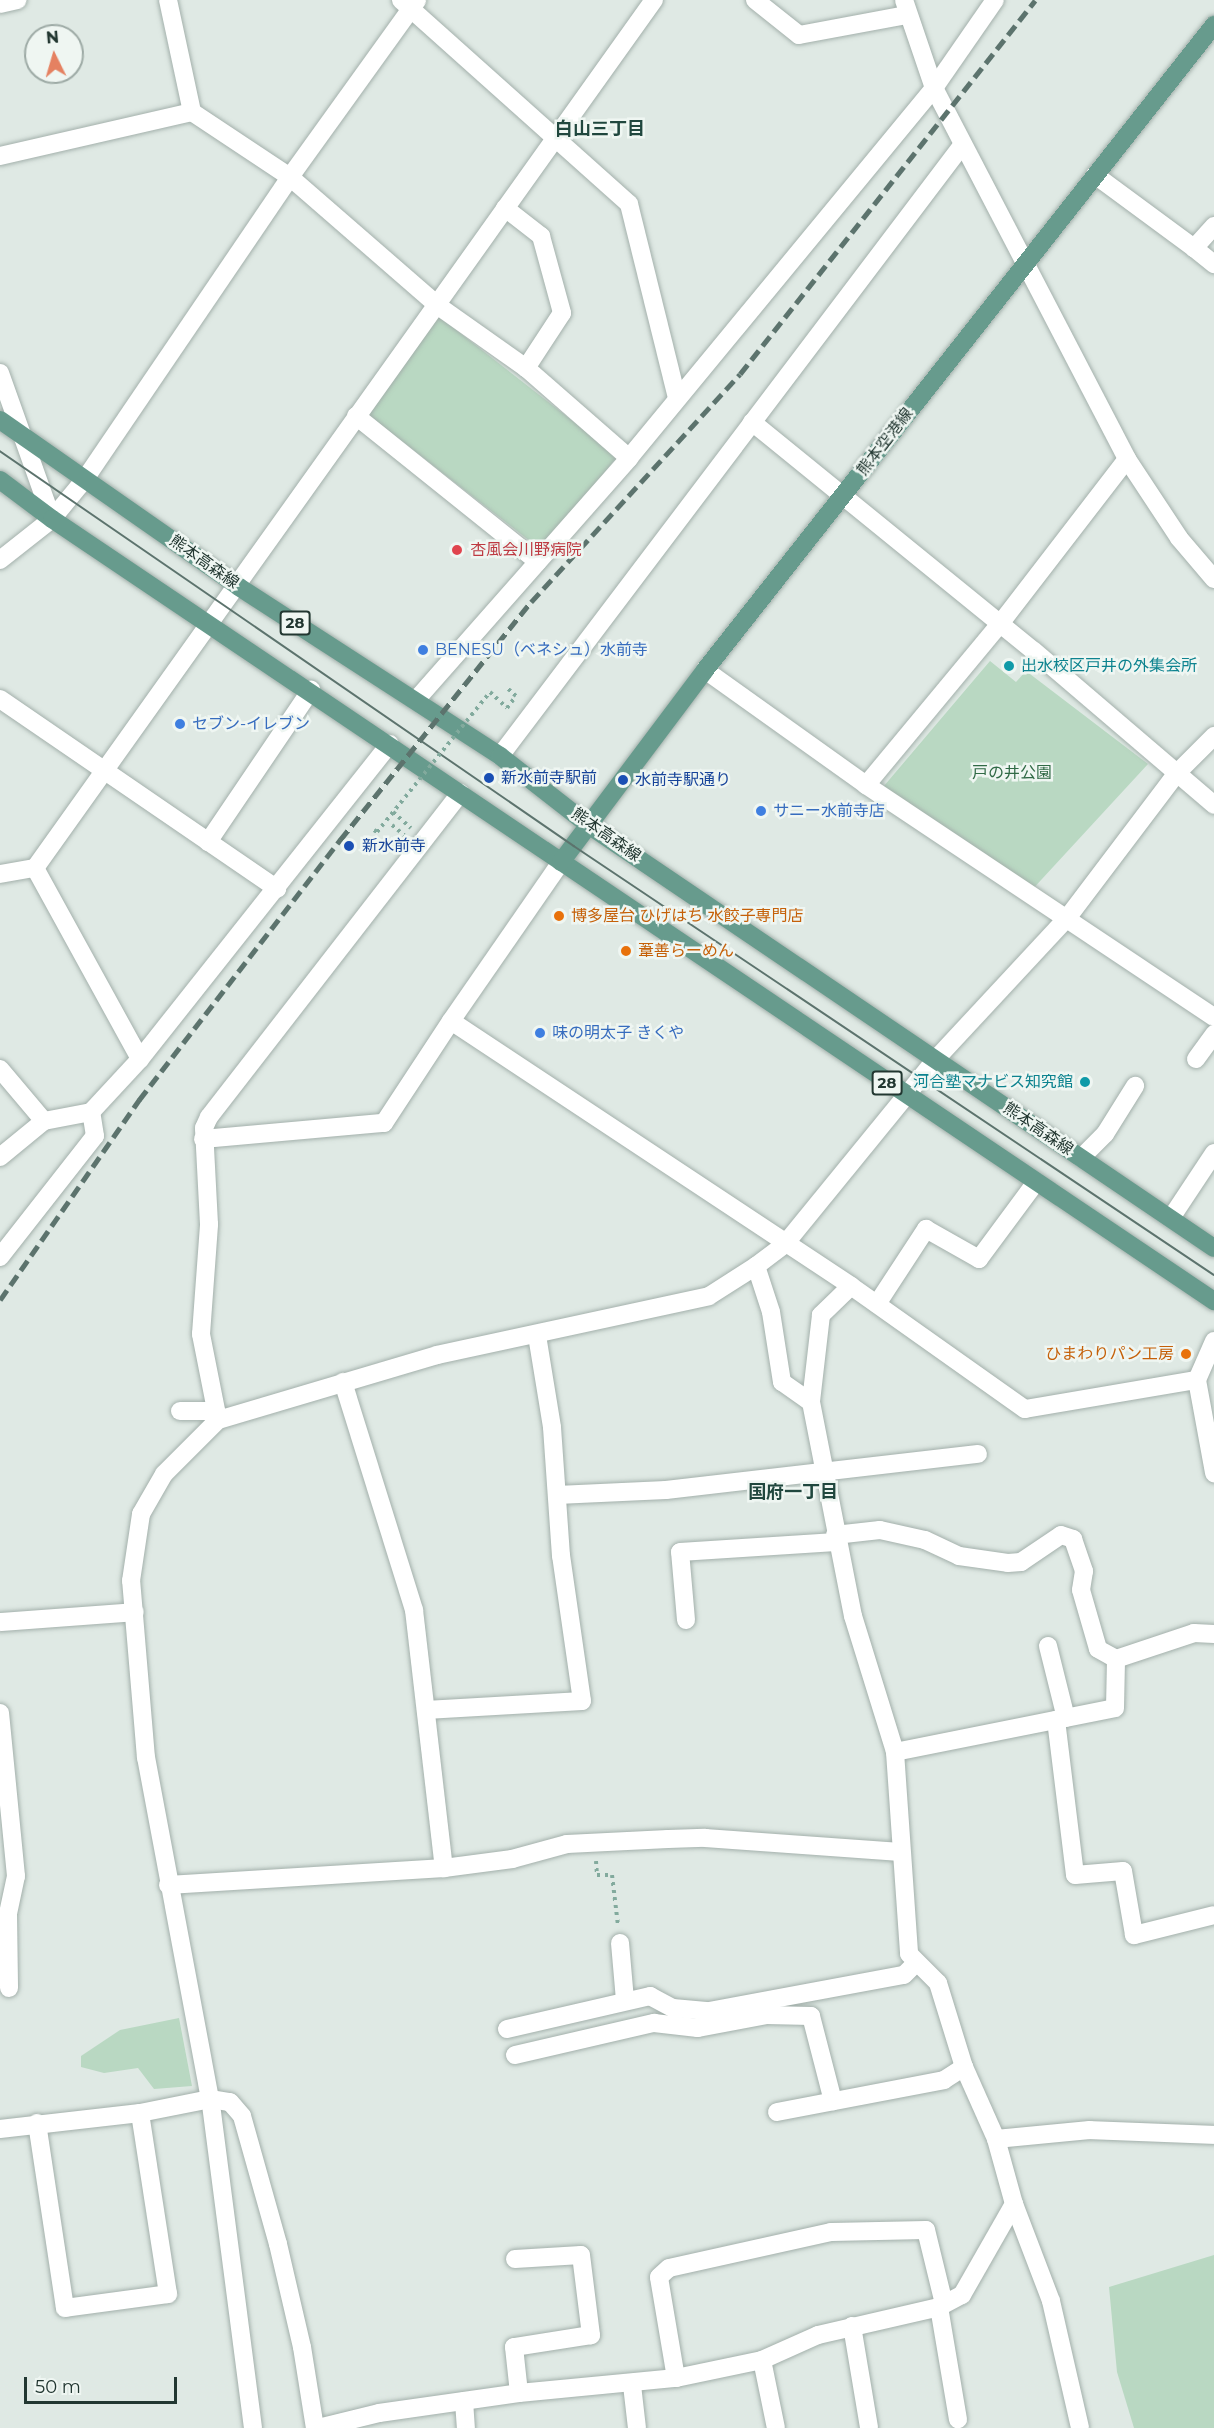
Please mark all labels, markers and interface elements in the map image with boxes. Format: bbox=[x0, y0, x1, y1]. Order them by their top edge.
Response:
north arrow bbox=[24, 24, 84, 84]
text: N bbox=[45, 28, 60, 48]
district label: 白山三丁目 bbox=[555, 118, 645, 140]
street label: 熊本空港線 bbox=[853, 405, 917, 479]
street label: 熊本高森線 bbox=[166, 531, 242, 593]
place label: 杏風会川野病院 bbox=[470, 540, 582, 560]
marker: 杏風会川野病院 bbox=[448, 541, 466, 559]
road number: 28 bbox=[278, 611, 312, 635]
place label: BENESU（ベネシュ）水前寺 bbox=[435, 640, 648, 660]
marker: BENESU（ベネシュ）水前寺 bbox=[416, 643, 430, 657]
place label: 出水校区戸井の外集会所 bbox=[1021, 656, 1197, 676]
marker: 出水校区戸井の外集会所 bbox=[1002, 659, 1016, 673]
place label: セブン-イレブン bbox=[192, 714, 310, 734]
marker: セブン-イレブン bbox=[173, 717, 187, 731]
park label: 戸の井公園 bbox=[972, 763, 1052, 783]
place label: 新水前寺駅前 bbox=[501, 768, 597, 788]
place label: 水前寺駅通り bbox=[635, 770, 731, 790]
marker: 新水前寺駅前 bbox=[482, 771, 496, 785]
marker: 水前寺駅通り bbox=[616, 773, 630, 787]
place label: サニー水前寺店 bbox=[773, 801, 885, 821]
street label: 熊本高森線 bbox=[568, 804, 644, 866]
marker: サニー水前寺店 bbox=[754, 804, 768, 818]
place label: 新水前寺 bbox=[362, 836, 426, 856]
marker: 新水前寺 bbox=[340, 837, 358, 855]
place label: 博多屋台 ひげはち 水餃子専門店 bbox=[571, 906, 803, 926]
marker: 博多屋台 ひげはち 水餃子専門店 bbox=[552, 909, 566, 923]
place label: 葦善らーめん bbox=[638, 941, 734, 961]
marker: 葦善らーめん bbox=[619, 944, 633, 958]
place label: 味の明太子 きくや bbox=[552, 1023, 684, 1043]
marker: 味の明太子 きくや bbox=[533, 1026, 547, 1040]
road number: 28 bbox=[870, 1071, 904, 1095]
place label: 河合塾マナビス知究館 bbox=[913, 1072, 1073, 1092]
marker: 河合塾マナビス知究館 bbox=[1078, 1075, 1092, 1089]
street label: 熊本高森線 bbox=[999, 1099, 1077, 1159]
place label: ひまわりパン工房 bbox=[1046, 1344, 1174, 1364]
marker: ひまわりパン工房 bbox=[1179, 1347, 1193, 1361]
district label: 国府一丁目 bbox=[748, 1481, 838, 1503]
scale bar bbox=[27, 2365, 180, 2403]
text: 50 m bbox=[35, 2376, 81, 2398]

